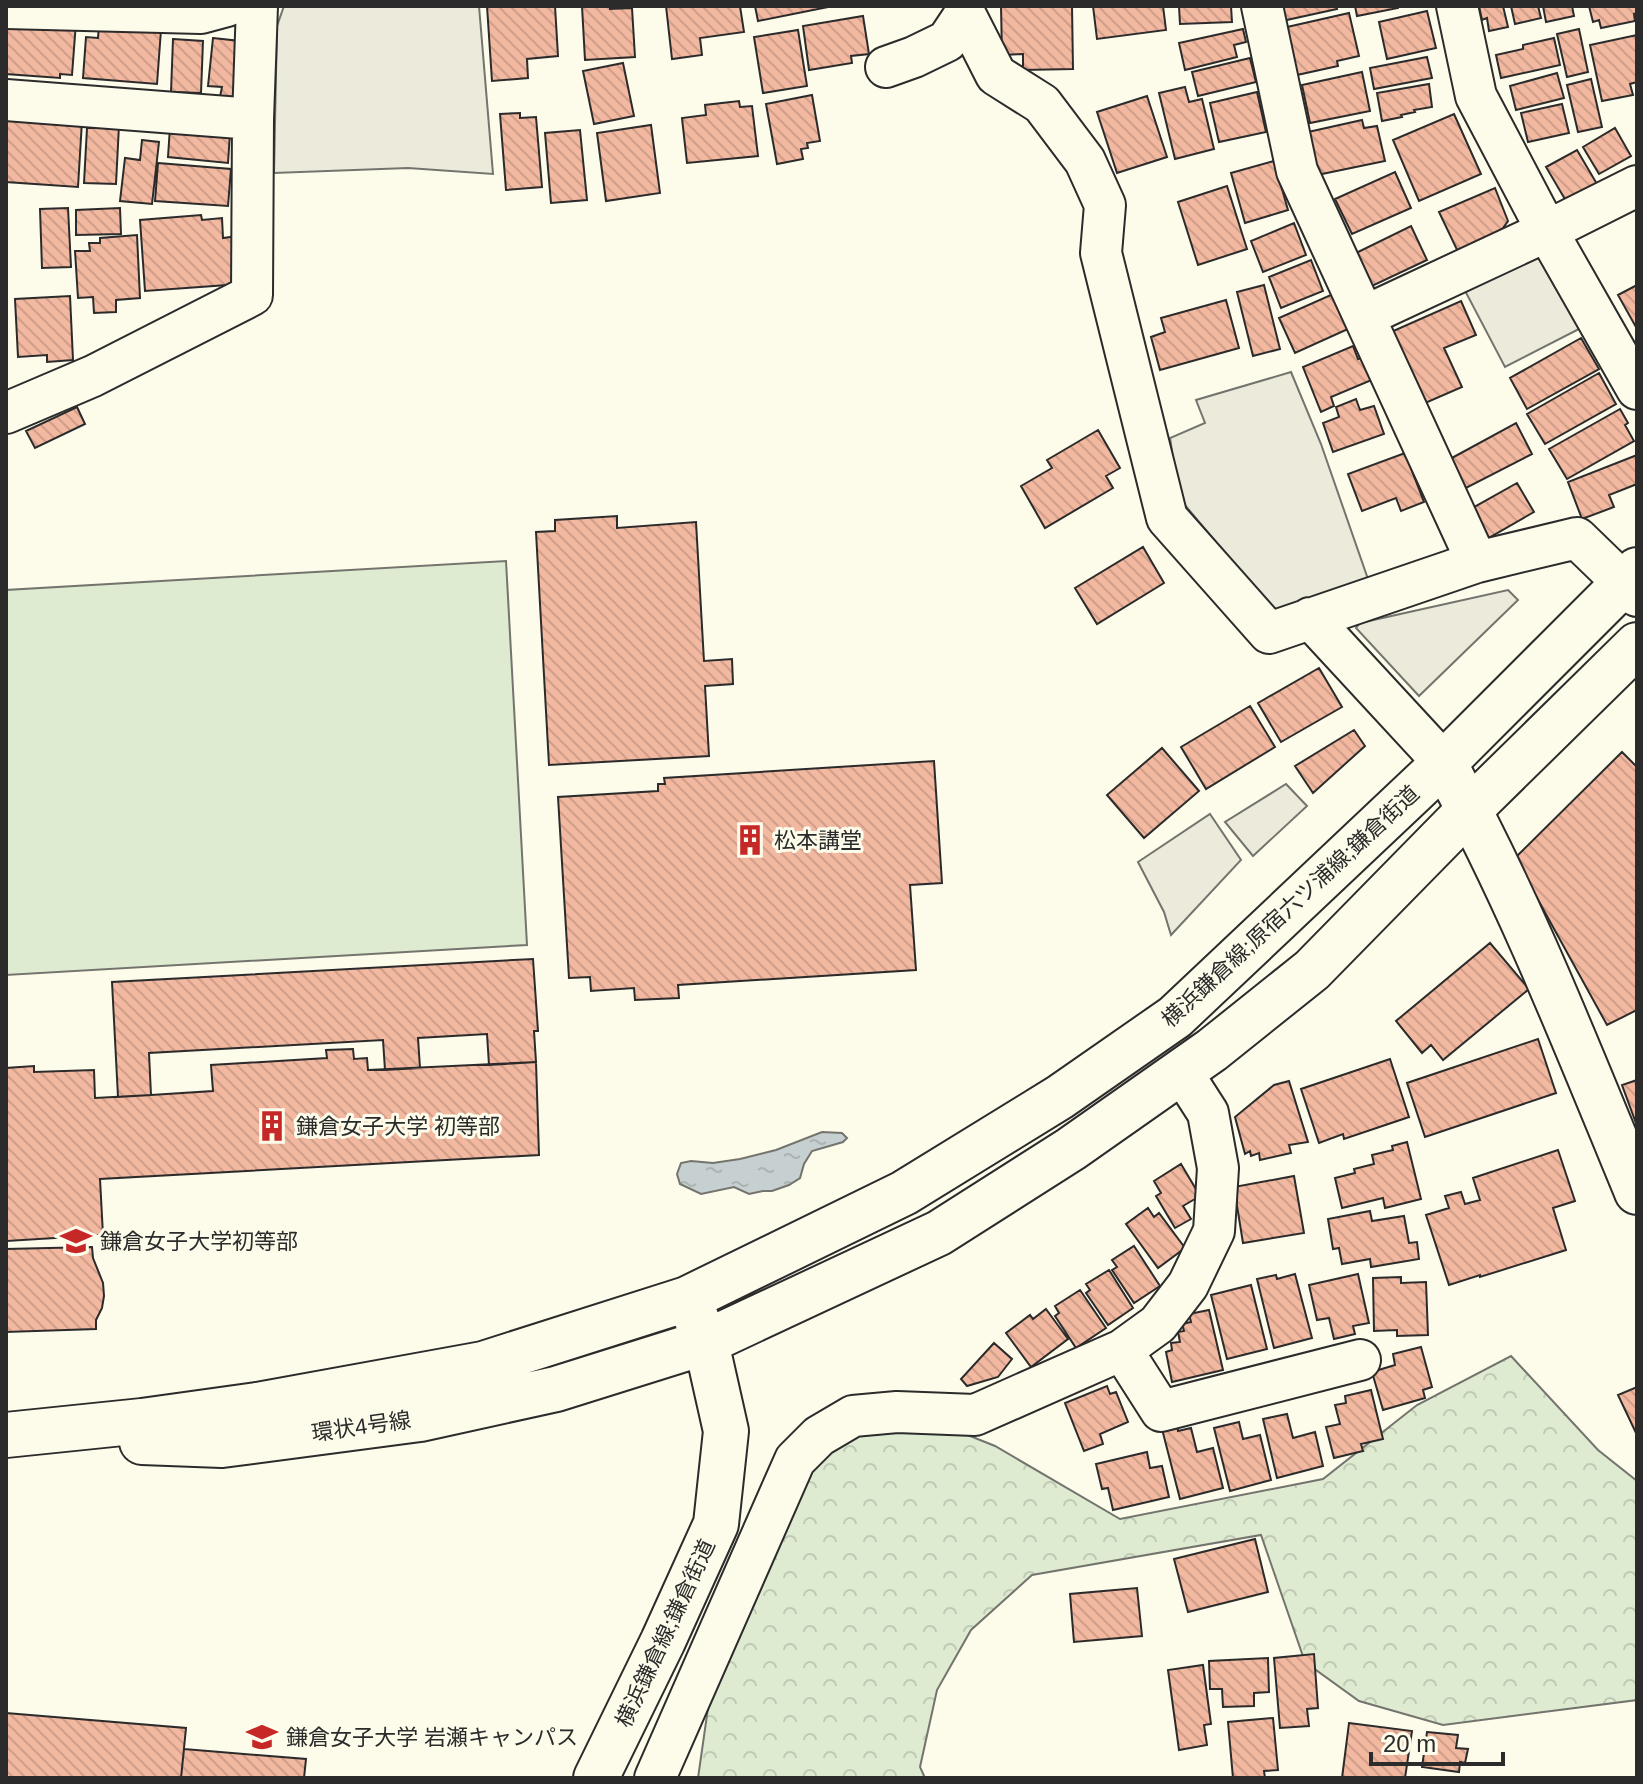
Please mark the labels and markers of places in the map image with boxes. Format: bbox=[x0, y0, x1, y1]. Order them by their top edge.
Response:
building icon: 松本講堂 bbox=[733, 823, 767, 857]
place label: 松本講堂 bbox=[774, 828, 862, 853]
building icon: 鎌倉女子大学 初等部 bbox=[255, 1109, 289, 1143]
place label: 鎌倉女子大学 初等部 bbox=[296, 1114, 500, 1139]
school or university icon: 鎌倉女子大学初等部 bbox=[59, 1224, 93, 1258]
place label: 鎌倉女子大学初等部 bbox=[100, 1229, 298, 1254]
school or university icon: 鎌倉女子大学 岩瀬キャンパス bbox=[245, 1720, 279, 1754]
place label: 鎌倉女子大学 岩瀬キャンパス bbox=[286, 1725, 578, 1750]

